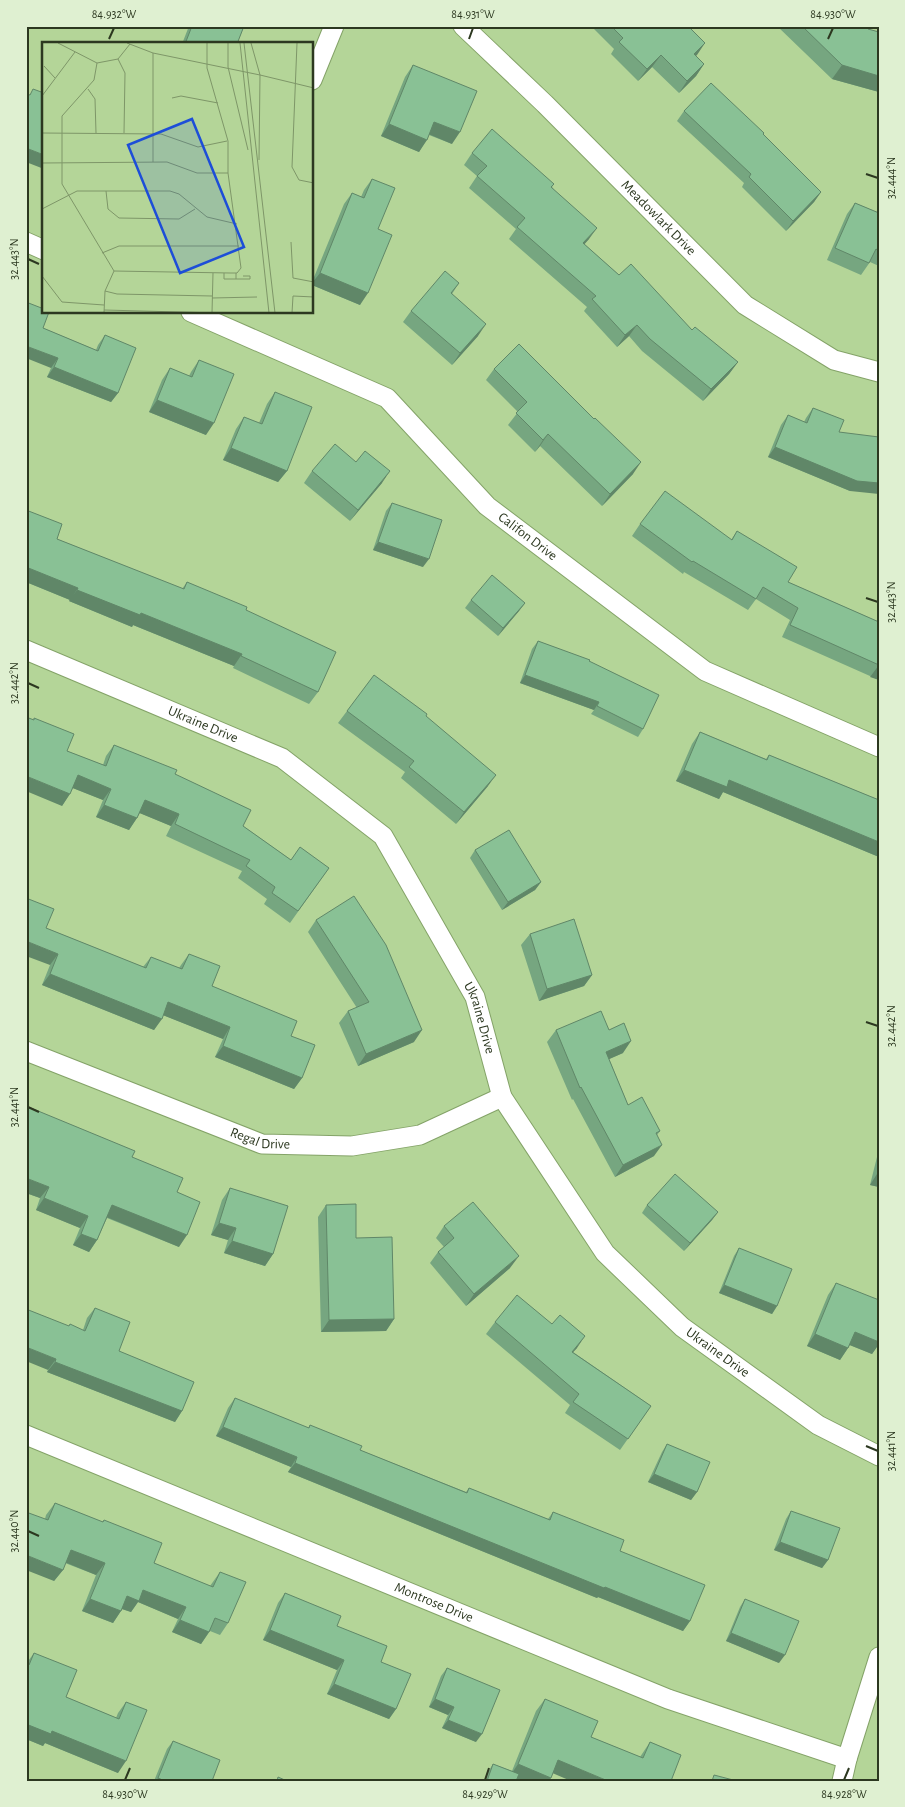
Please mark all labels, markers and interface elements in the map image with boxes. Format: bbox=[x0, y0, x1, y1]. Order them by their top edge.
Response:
text: 84.932°W bbox=[92, 8, 137, 20]
text: 84.931°W bbox=[451, 8, 495, 20]
text: 84.930°W bbox=[810, 8, 856, 20]
inset map bbox=[42, 42, 314, 314]
text: 32.444°N bbox=[885, 157, 897, 199]
street label: Meadowlark Drive bbox=[618, 178, 698, 258]
text: 32.443°N bbox=[8, 238, 20, 280]
street label: Califon Drive bbox=[495, 510, 560, 563]
text: 32.443°N bbox=[885, 581, 897, 623]
text: 32.442°N bbox=[8, 662, 20, 704]
street label: Ukraine Drive bbox=[166, 704, 240, 746]
street label: Ukraine Drive bbox=[461, 979, 497, 1055]
text: 32.442°N bbox=[885, 1005, 897, 1047]
text: 32.441°N bbox=[8, 1087, 20, 1127]
street label: Regal Drive bbox=[228, 1125, 290, 1152]
street label: Ukraine Drive bbox=[683, 1325, 752, 1380]
text: 32.441°N bbox=[885, 1431, 897, 1471]
text: 32.440°N bbox=[8, 1510, 20, 1552]
street label: Montrose Drive bbox=[392, 1580, 475, 1625]
text: 84.930°W bbox=[102, 1788, 148, 1800]
text: 84.929°W bbox=[462, 1788, 508, 1800]
text: 84.928°W bbox=[821, 1788, 867, 1800]

